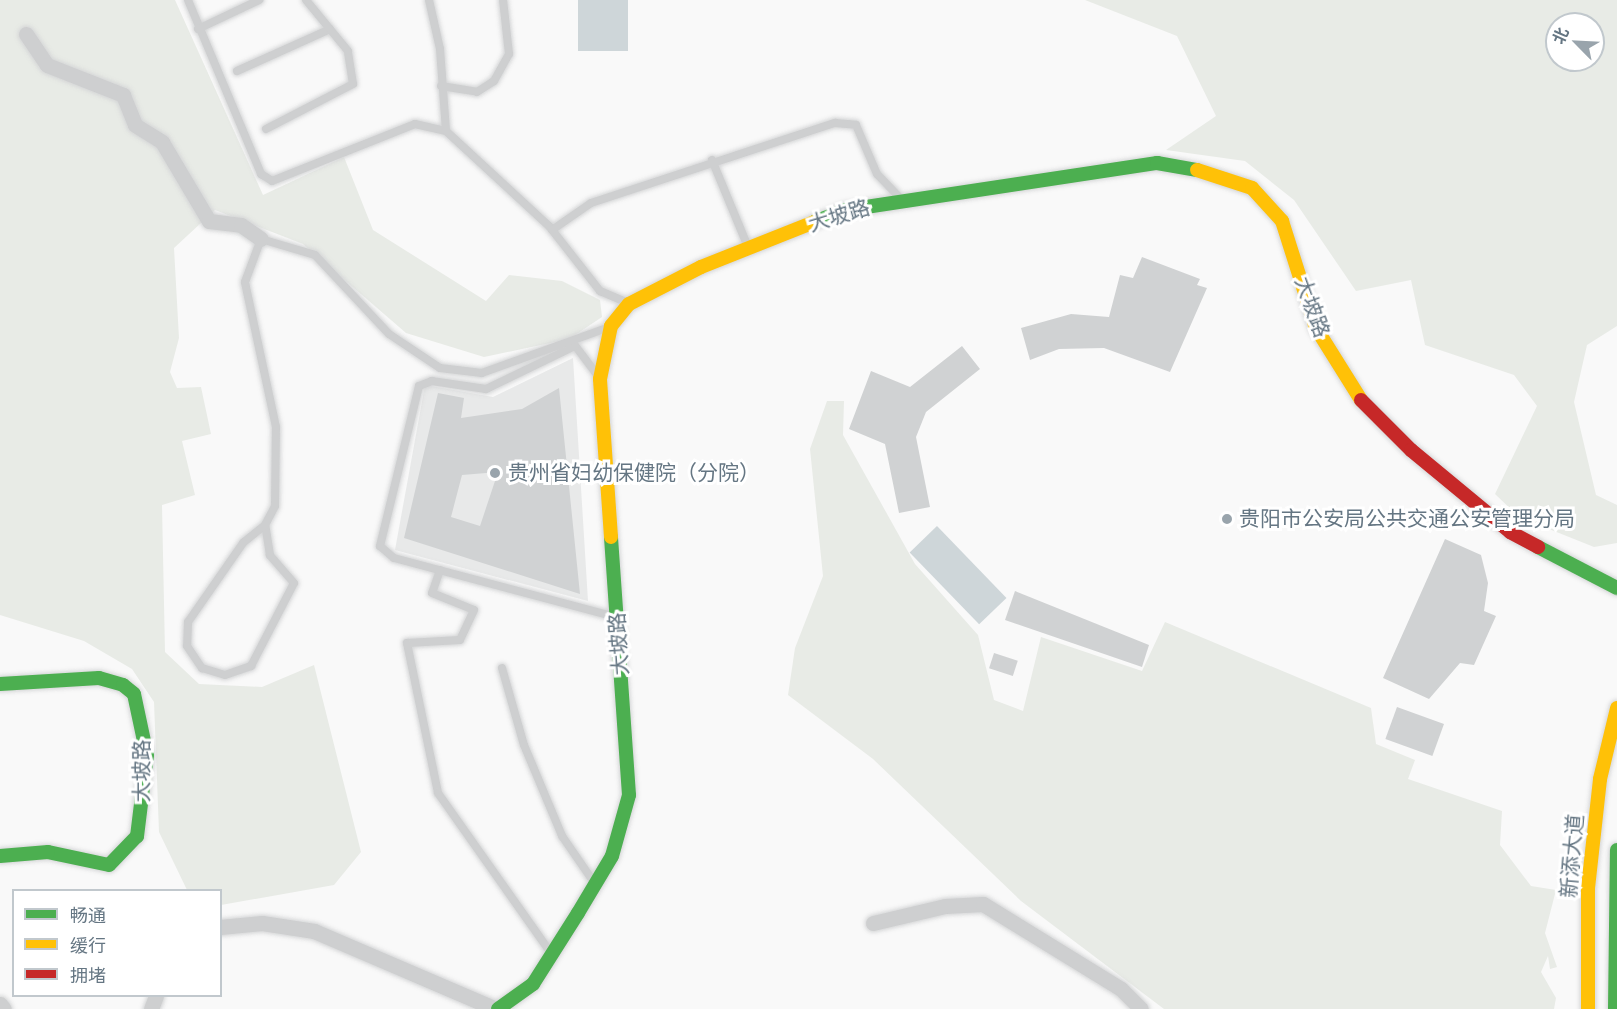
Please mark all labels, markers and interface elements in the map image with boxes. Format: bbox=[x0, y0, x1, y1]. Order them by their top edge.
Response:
north arrow bbox=[1545, 12, 1605, 72]
text: 北 bbox=[1547, 24, 1574, 47]
street label: 大坡路 bbox=[805, 195, 873, 237]
street label: 大坡路 bbox=[1289, 273, 1335, 341]
place label: 贵州省妇幼保健院（分院） bbox=[508, 460, 760, 486]
marker: 贵州省妇幼保健院（分院） bbox=[486, 464, 504, 482]
place label: 贵阳市公安局公共交通公安管理分局 bbox=[1239, 506, 1575, 532]
marker: 贵阳市公安局公共交通公安管理分局 bbox=[1220, 512, 1234, 526]
street label: 大坡路 bbox=[604, 612, 634, 676]
street label: 大坡路 bbox=[129, 740, 155, 802]
street label: 新添大道 bbox=[1556, 813, 1588, 899]
legend bbox=[12, 889, 222, 997]
text: 畅通 bbox=[70, 903, 106, 928]
text: 缓行 bbox=[70, 933, 106, 958]
text: 拥堵 bbox=[70, 963, 106, 988]

